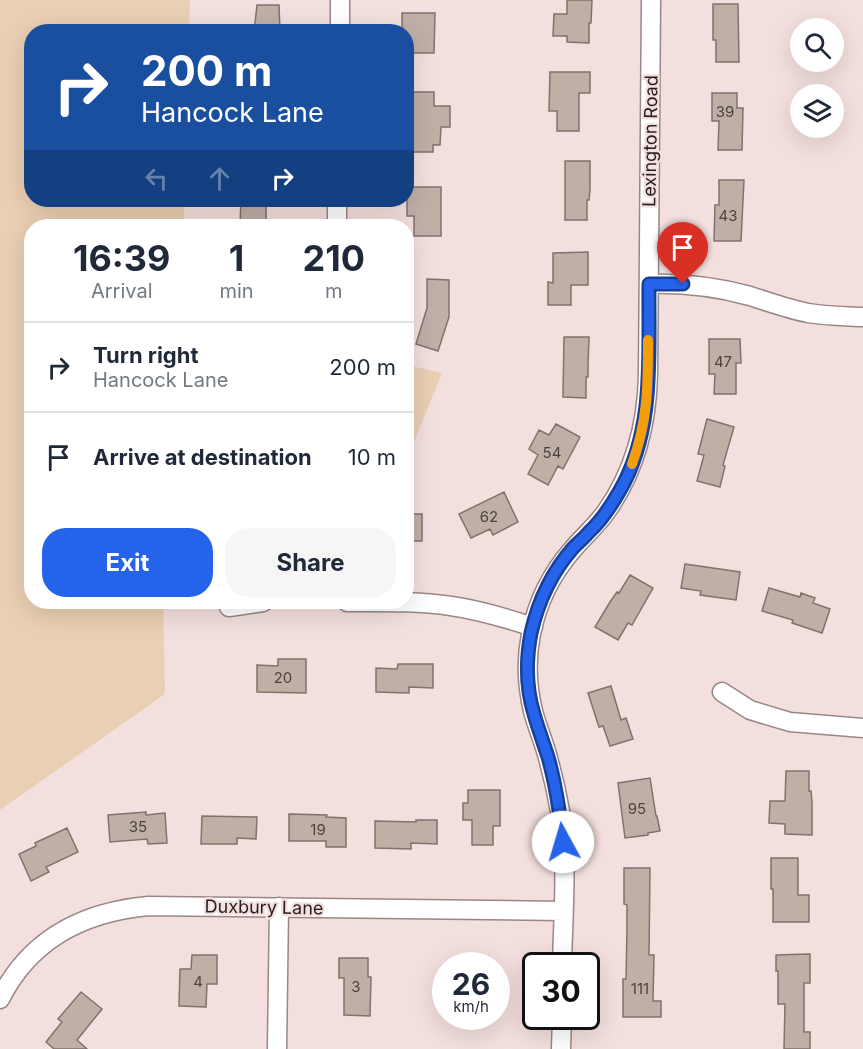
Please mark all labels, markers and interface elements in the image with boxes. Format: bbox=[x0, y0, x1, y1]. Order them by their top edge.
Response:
map controls bbox=[790, 18, 844, 138]
button: search bbox=[790, 18, 844, 72]
text: 200 m bbox=[141, 45, 272, 96]
icon: right bbox=[42, 48, 120, 126]
street label: Lexington Road bbox=[638, 75, 662, 207]
button: layers bbox=[790, 84, 844, 138]
text: Hancock Lane bbox=[141, 96, 324, 129]
house number: 39 bbox=[716, 102, 734, 121]
icon: left bbox=[140, 162, 173, 195]
icon: ahead bbox=[203, 162, 236, 195]
icon: right bbox=[266, 162, 299, 195]
house number: 43 bbox=[719, 206, 737, 225]
pin bbox=[657, 222, 708, 284]
icon: arrive bbox=[666, 231, 699, 264]
text: 16:39 bbox=[73, 236, 170, 280]
text: 1 bbox=[229, 236, 244, 280]
text: 210 bbox=[303, 236, 365, 280]
text: Arrival bbox=[91, 279, 152, 303]
text: min bbox=[219, 279, 254, 303]
text: m bbox=[325, 279, 343, 303]
text: Turn right bbox=[93, 342, 199, 368]
icon: right bbox=[42, 351, 75, 384]
house number: 47 bbox=[714, 352, 732, 371]
text: 200 m bbox=[329, 354, 396, 380]
text: Hancock Lane bbox=[93, 368, 228, 392]
icon: arrive bbox=[42, 441, 75, 474]
house number: 54 bbox=[543, 443, 561, 462]
text: Arrive at destination bbox=[93, 444, 312, 470]
text: 10 m bbox=[348, 444, 396, 470]
house number: 62 bbox=[480, 507, 498, 526]
button: Exit bbox=[42, 528, 213, 597]
button: Share bbox=[225, 528, 396, 597]
house number: 20 bbox=[274, 668, 292, 687]
house number: 95 bbox=[628, 799, 646, 818]
position arrow bbox=[531, 810, 595, 874]
house number: 35 bbox=[129, 817, 147, 836]
house number: 19 bbox=[310, 820, 326, 839]
street label: Duxbury Lane bbox=[204, 895, 324, 919]
speed limit sign: 30 bbox=[522, 952, 600, 1030]
text: 26 bbox=[452, 966, 490, 1002]
house number: 4 bbox=[193, 972, 203, 991]
house number: 3 bbox=[351, 977, 361, 996]
house number: 111 bbox=[631, 979, 649, 998]
text: km/h bbox=[453, 997, 489, 1016]

